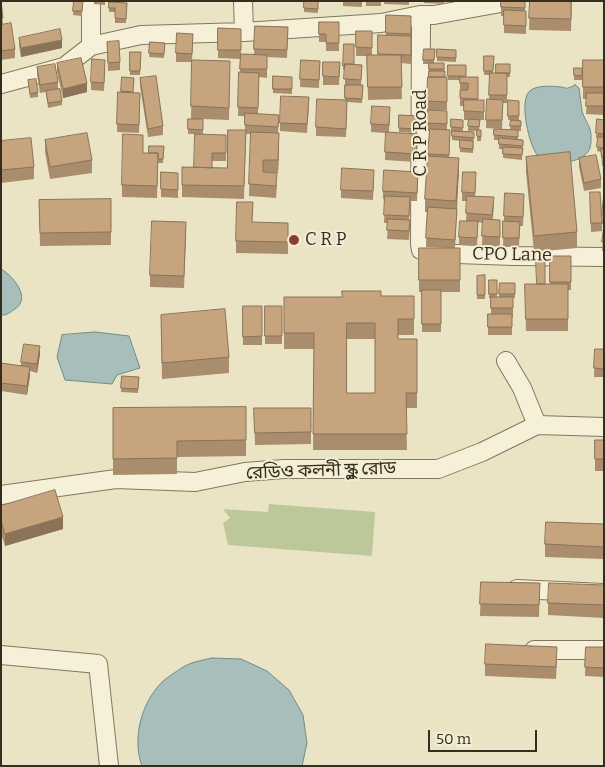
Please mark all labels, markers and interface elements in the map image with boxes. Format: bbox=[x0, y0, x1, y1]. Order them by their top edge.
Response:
street label: C R P Road bbox=[410, 89, 432, 177]
place label: C R P bbox=[305, 229, 346, 251]
marker: C R P bbox=[287, 233, 301, 247]
street label: CPO Lane bbox=[472, 244, 552, 266]
street label: রেডিও কলনী স্কুল রোড bbox=[245, 458, 397, 484]
scale bar bbox=[430, 720, 539, 752]
text: 50 m bbox=[436, 730, 471, 748]

